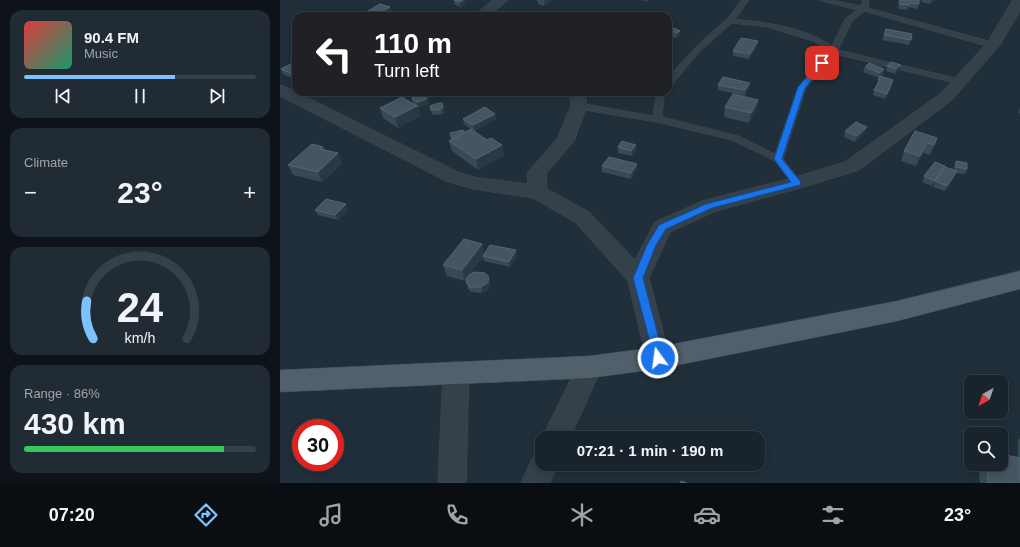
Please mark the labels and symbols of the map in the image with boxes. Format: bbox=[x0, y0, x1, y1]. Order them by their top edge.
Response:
pin bbox=[805, 46, 839, 80]
position arrow bbox=[637, 337, 679, 379]
north arrow bbox=[964, 375, 1008, 419]
speed limit sign: 30 bbox=[292, 419, 344, 471]

